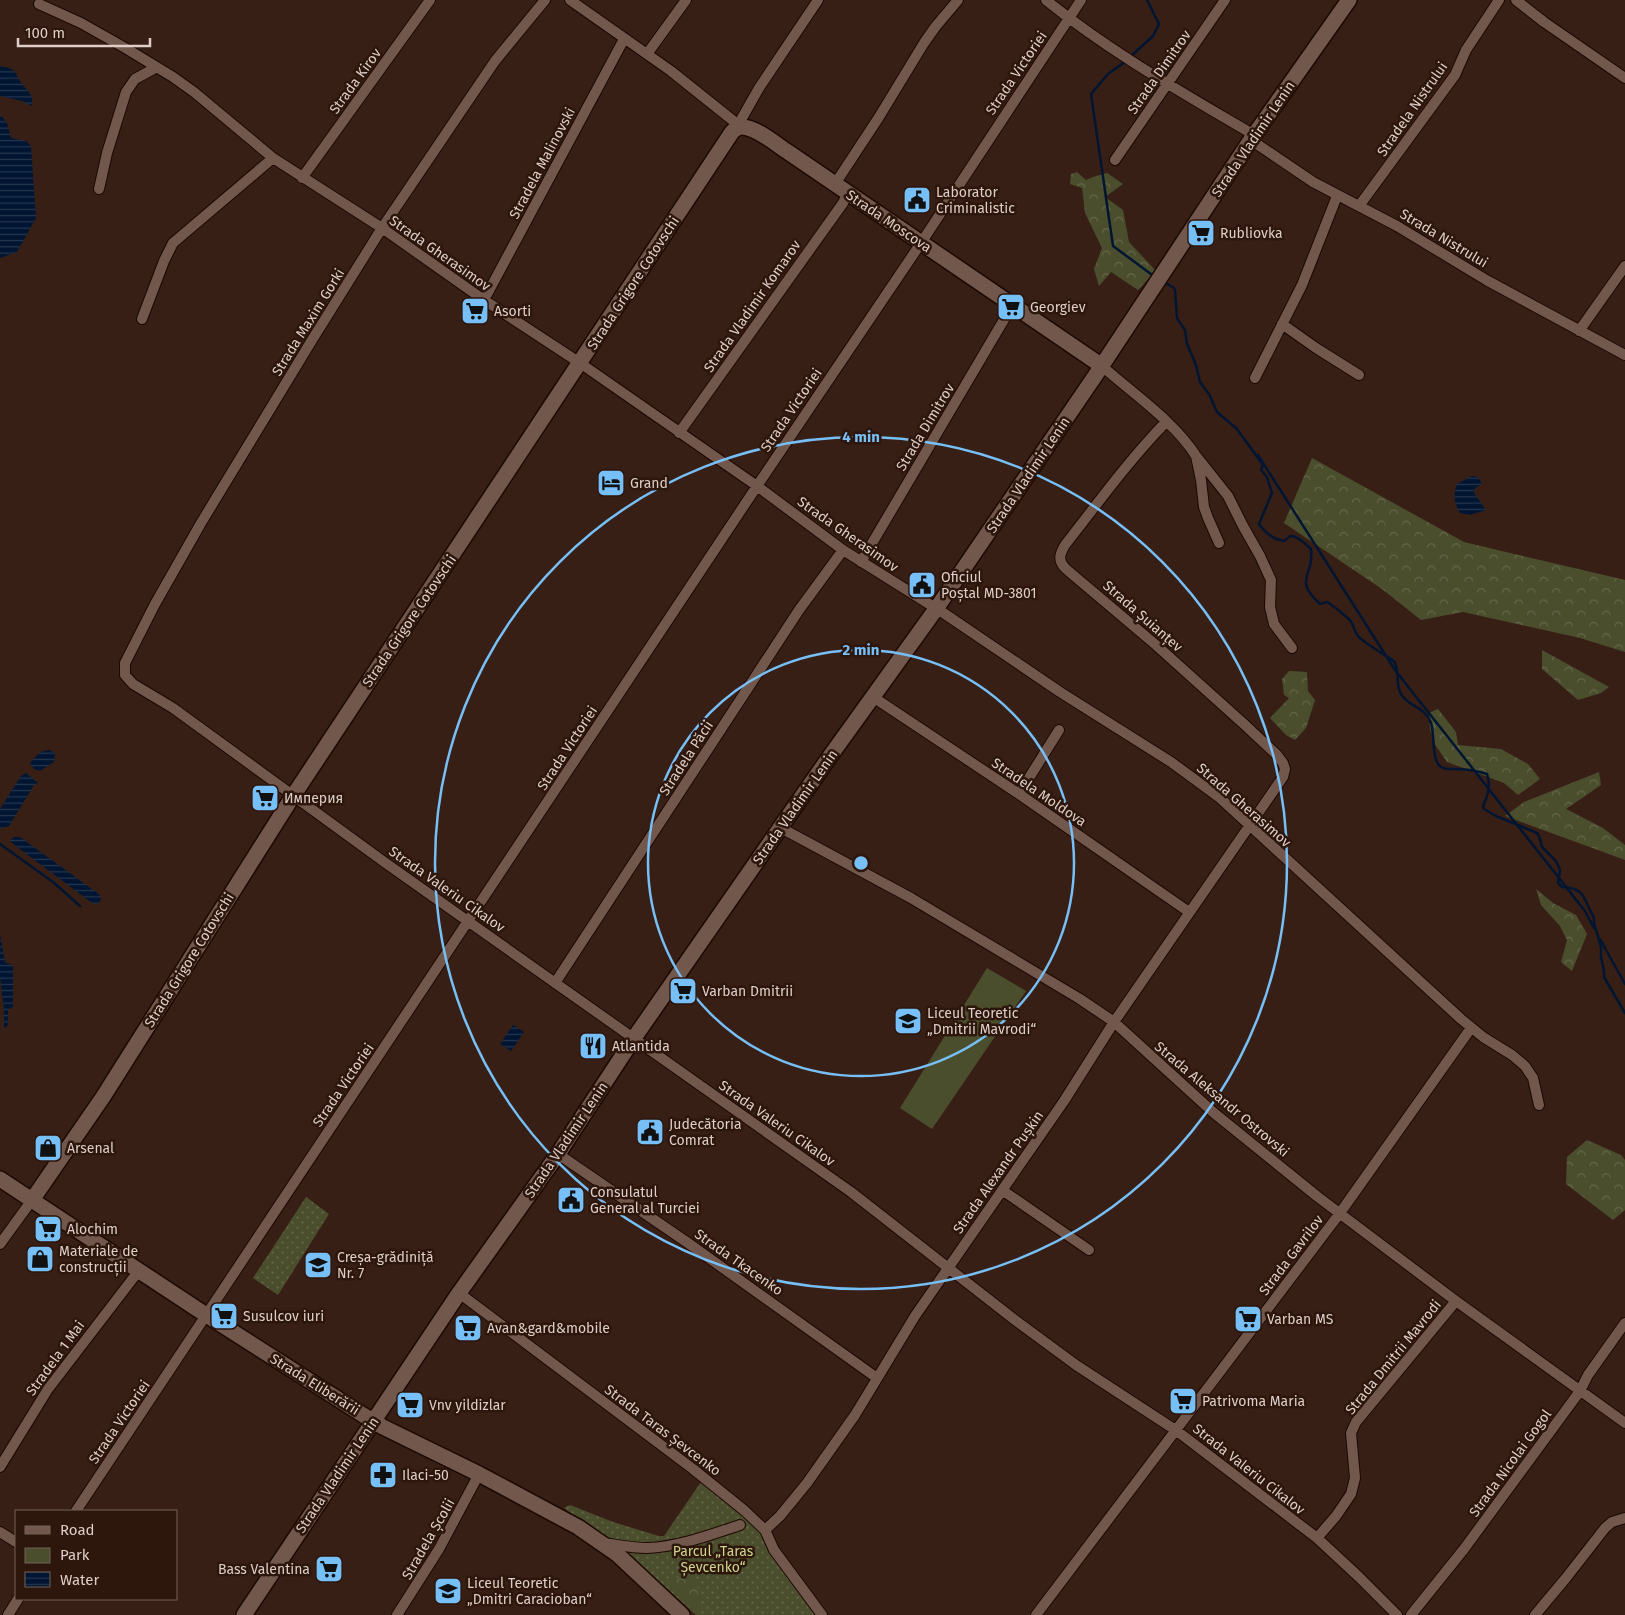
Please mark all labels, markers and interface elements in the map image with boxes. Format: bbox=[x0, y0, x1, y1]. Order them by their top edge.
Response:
scale bar bbox=[18, 15, 150, 47]
text: 100 m bbox=[25, 24, 65, 42]
street label: Strada Dimitrov bbox=[1124, 27, 1195, 118]
street label: Strada Victoriei bbox=[982, 28, 1051, 118]
street label: Strada Kirov bbox=[326, 45, 385, 117]
street label: Stradela Nistrului bbox=[1373, 59, 1451, 160]
street label: Strada Vladimir Lenin bbox=[1208, 78, 1299, 201]
street label: Stradela Malinovski bbox=[506, 105, 579, 222]
place label: Laborator Criminalistic bbox=[936, 184, 1015, 217]
public building icon: Laborator Criminalistic bbox=[902, 185, 932, 215]
street label: Strada Moscova bbox=[843, 187, 935, 256]
street label: Strada Nistrului bbox=[1397, 205, 1491, 271]
street label: Strada Gherasimov bbox=[386, 212, 494, 295]
street label: Strada Grigore Cotovschi bbox=[584, 213, 683, 353]
supermarket icon: Rubliovka bbox=[1186, 218, 1216, 248]
place label: Rubliovka bbox=[1220, 225, 1283, 242]
street label: Strada Vladimir Komarov bbox=[700, 237, 805, 376]
street label: Strada Maxim Gorki bbox=[269, 265, 348, 379]
supermarket icon: Georgiev bbox=[996, 292, 1026, 322]
supermarket icon: Asorti bbox=[460, 296, 490, 326]
place label: Georgiev bbox=[1030, 299, 1086, 316]
place label: Asorti bbox=[494, 303, 531, 320]
street label: Strada Victoriei bbox=[757, 365, 826, 455]
street label: Strada Dimitrov bbox=[893, 380, 958, 474]
street label: Strada Vladimir Lenin bbox=[983, 414, 1074, 537]
text: 4 min bbox=[842, 428, 880, 446]
hotel icon: Grand bbox=[596, 468, 626, 498]
place label: Grand bbox=[630, 475, 668, 492]
street label: Strada Gherasimov bbox=[794, 493, 902, 576]
street label: Strada Grigore Cotovschi bbox=[359, 552, 460, 691]
place label: Oficiul Poștal MD-3801 bbox=[941, 569, 1037, 603]
public building icon: Oficiul Poștal MD-3801 bbox=[907, 570, 937, 600]
street label: Strada Șuianțev bbox=[1099, 577, 1186, 656]
text: 2 min bbox=[843, 641, 879, 659]
street label: Strada Victoriei bbox=[534, 703, 601, 794]
street label: Stradela Păcii bbox=[656, 718, 717, 799]
street label: Strada Vladimir Lenin bbox=[749, 747, 841, 868]
street label: Stradela Moldova bbox=[988, 754, 1089, 830]
street label: Strada Gherasimov bbox=[1193, 760, 1294, 851]
supermarket icon: Империя bbox=[250, 783, 280, 813]
place label: Империя bbox=[284, 790, 343, 807]
street label: Strada Valeriu Cikalov bbox=[385, 843, 508, 936]
centre of rings bbox=[852, 854, 870, 872]
street label: Strada Grigore Cotovschi bbox=[141, 890, 238, 1031]
supermarket icon: Varban Dmitrii bbox=[668, 976, 698, 1006]
place label: Varban Dmitrii bbox=[702, 983, 793, 1000]
place label: Liceul Teoretic „Dmitrii Mavrodi“ bbox=[927, 1005, 1036, 1038]
school or university icon: Liceul Teoretic „Dmitrii Mavrodi“ bbox=[893, 1006, 923, 1036]
restaurant icon: Atlantida bbox=[578, 1031, 608, 1061]
place label: Atlantida bbox=[612, 1038, 670, 1055]
street label: Strada Aleksandr Ostrovski bbox=[1151, 1038, 1292, 1161]
street label: Strada Victoriei bbox=[309, 1040, 378, 1130]
street label: Strada Valeriu Cikalov bbox=[715, 1077, 838, 1170]
street label: Strada Vladimir Lenin bbox=[521, 1079, 612, 1202]
street label: Strada Alexandr Pușkin bbox=[950, 1108, 1048, 1238]
place label: Judecătoria Comrat bbox=[669, 1116, 742, 1149]
public building icon: Judecătoria Comrat bbox=[635, 1117, 665, 1147]
shop icon: Arsenal bbox=[33, 1133, 63, 1163]
place label: Arsenal bbox=[67, 1140, 114, 1157]
place label: Consulatul General al Turciei bbox=[590, 1184, 700, 1217]
public building icon: Consulatul General al Turciei bbox=[556, 1185, 586, 1215]
street label: Strada Gavrilov bbox=[1256, 1212, 1327, 1299]
supermarket icon: Alochim bbox=[33, 1214, 63, 1244]
place label: Alochim bbox=[67, 1221, 118, 1238]
street label: Strada Tkacenko bbox=[691, 1226, 786, 1299]
place label: Materiale de construcții bbox=[59, 1243, 138, 1277]
shop icon: Materiale de construcții bbox=[25, 1244, 55, 1274]
place label: Creșa-grădiniță Nr. 7 bbox=[337, 1249, 434, 1282]
school or university icon: Creșa-grădiniță Nr. 7 bbox=[303, 1250, 333, 1280]
street label: Strada Dmitrii Mavrodi bbox=[1342, 1297, 1445, 1418]
supermarket icon: Susulcov iuri bbox=[209, 1301, 239, 1331]
supermarket icon: Varban MS bbox=[1233, 1304, 1263, 1334]
place label: Susulcov iuri bbox=[243, 1308, 324, 1325]
place label: Varban MS bbox=[1267, 1311, 1334, 1328]
supermarket icon: Avan&gard&mobile bbox=[453, 1313, 483, 1343]
street label: Stradela 1 Mai bbox=[22, 1317, 88, 1399]
place label: Avan&gard&mobile bbox=[487, 1320, 610, 1337]
street label: Strada Eliberării bbox=[267, 1350, 363, 1419]
street label: Strada Victoriei bbox=[85, 1377, 154, 1467]
street label: Strada Taras Șevcenko bbox=[601, 1381, 724, 1480]
supermarket icon: Patrivoma Maria bbox=[1168, 1386, 1198, 1416]
supermarket icon: Vnv yildizlar bbox=[395, 1390, 425, 1420]
place label: Patrivoma Maria bbox=[1202, 1393, 1305, 1410]
place label: Vnv yildizlar bbox=[429, 1397, 506, 1414]
street label: Strada Nicolai Gogol bbox=[1466, 1406, 1555, 1520]
street label: Strada Vladimir Lenin bbox=[292, 1414, 383, 1537]
street label: Strada Valeriu Cikalov bbox=[1189, 1420, 1308, 1519]
pharmacy icon: Ilaci-50 bbox=[368, 1460, 398, 1490]
place label: Ilaci-50 bbox=[402, 1467, 449, 1484]
street label: Stradela Școlii bbox=[398, 1496, 459, 1583]
legend bbox=[15, 1510, 178, 1600]
text: Road bbox=[60, 1521, 95, 1539]
park label: Parcul „Taras Șevcenko“ bbox=[673, 1543, 754, 1577]
text: Park bbox=[60, 1546, 90, 1564]
supermarket icon: Bass Valentina bbox=[314, 1554, 344, 1584]
place label: Bass Valentina bbox=[218, 1561, 310, 1578]
text: Water bbox=[60, 1571, 99, 1589]
place label: Liceul Teoretic „Dmitri Caracioban“ bbox=[467, 1575, 592, 1608]
school or university icon: Liceul Teoretic „Dmitri Caracioban“ bbox=[433, 1576, 463, 1606]

